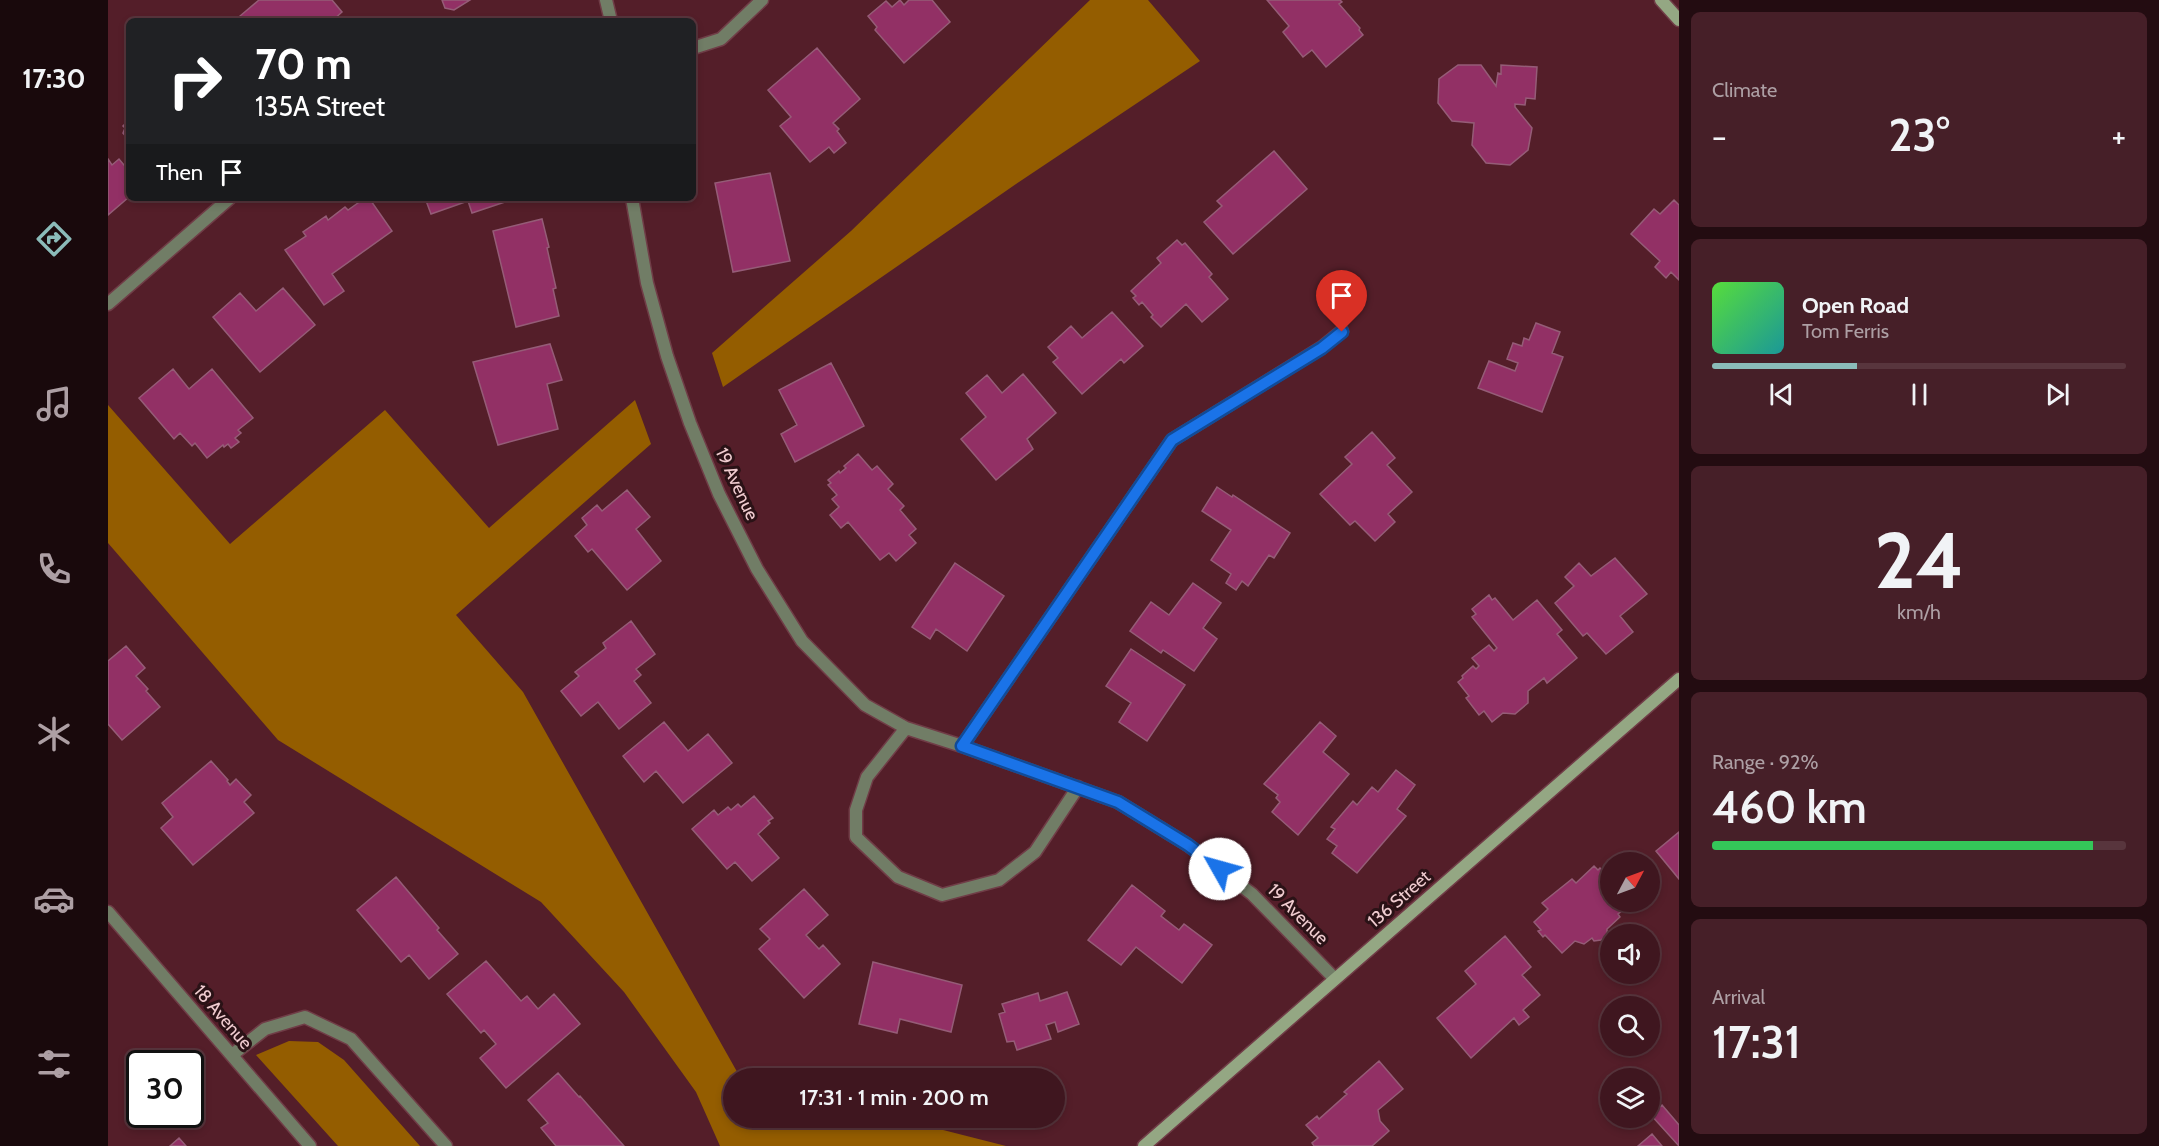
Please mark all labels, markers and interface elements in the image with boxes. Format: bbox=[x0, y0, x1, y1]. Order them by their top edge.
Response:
text: 70 m bbox=[255, 38, 352, 90]
icon: right bbox=[156, 42, 234, 120]
text: 17:30 bbox=[22, 62, 86, 95]
text: Climate bbox=[1712, 78, 1777, 102]
text: 135A Street bbox=[255, 90, 385, 123]
text: 23° bbox=[1888, 108, 1950, 162]
text: − bbox=[1712, 116, 1727, 156]
text: + bbox=[2111, 116, 2126, 156]
icon: arrive bbox=[215, 156, 248, 189]
text: Then bbox=[156, 159, 203, 186]
icon: directions bbox=[33, 218, 75, 260]
pin bbox=[1316, 270, 1367, 332]
icon: arrive bbox=[1325, 279, 1358, 312]
text: Open Road bbox=[1802, 292, 1909, 319]
text: Tom Ferris bbox=[1802, 319, 1889, 343]
icon: previous bbox=[1765, 378, 1798, 411]
icon: pause bbox=[1903, 378, 1936, 411]
icon: next bbox=[2041, 378, 2074, 411]
icon: music bbox=[33, 383, 75, 425]
street label: 19 Avenue bbox=[711, 444, 763, 524]
text: 24 bbox=[1874, 513, 1964, 608]
icon: phone bbox=[33, 548, 75, 590]
text: km/h bbox=[1897, 600, 1941, 624]
icon: climate bbox=[33, 713, 75, 755]
text: Range · 92% bbox=[1712, 750, 1819, 774]
text: 460 km bbox=[1712, 780, 1867, 834]
position arrow bbox=[1188, 837, 1252, 901]
north arrow bbox=[1600, 852, 1660, 912]
map controls bbox=[1600, 852, 1660, 1128]
street label: 136 Street bbox=[1363, 866, 1435, 932]
icon: car bbox=[33, 878, 75, 920]
street label: 19 Avenue bbox=[1263, 879, 1333, 949]
button: sound bbox=[1600, 924, 1660, 984]
street label: 18 Avenue bbox=[189, 980, 257, 1054]
text: Arrival bbox=[1712, 985, 1765, 1009]
button: search bbox=[1600, 996, 1660, 1056]
text: 17:31 bbox=[1712, 1015, 1801, 1069]
icon: filters bbox=[33, 1043, 75, 1085]
speed limit sign: 30 bbox=[126, 1050, 204, 1128]
button: layers bbox=[1600, 1068, 1660, 1128]
text: 17:31 · 1 min · 200 m bbox=[799, 1084, 989, 1111]

